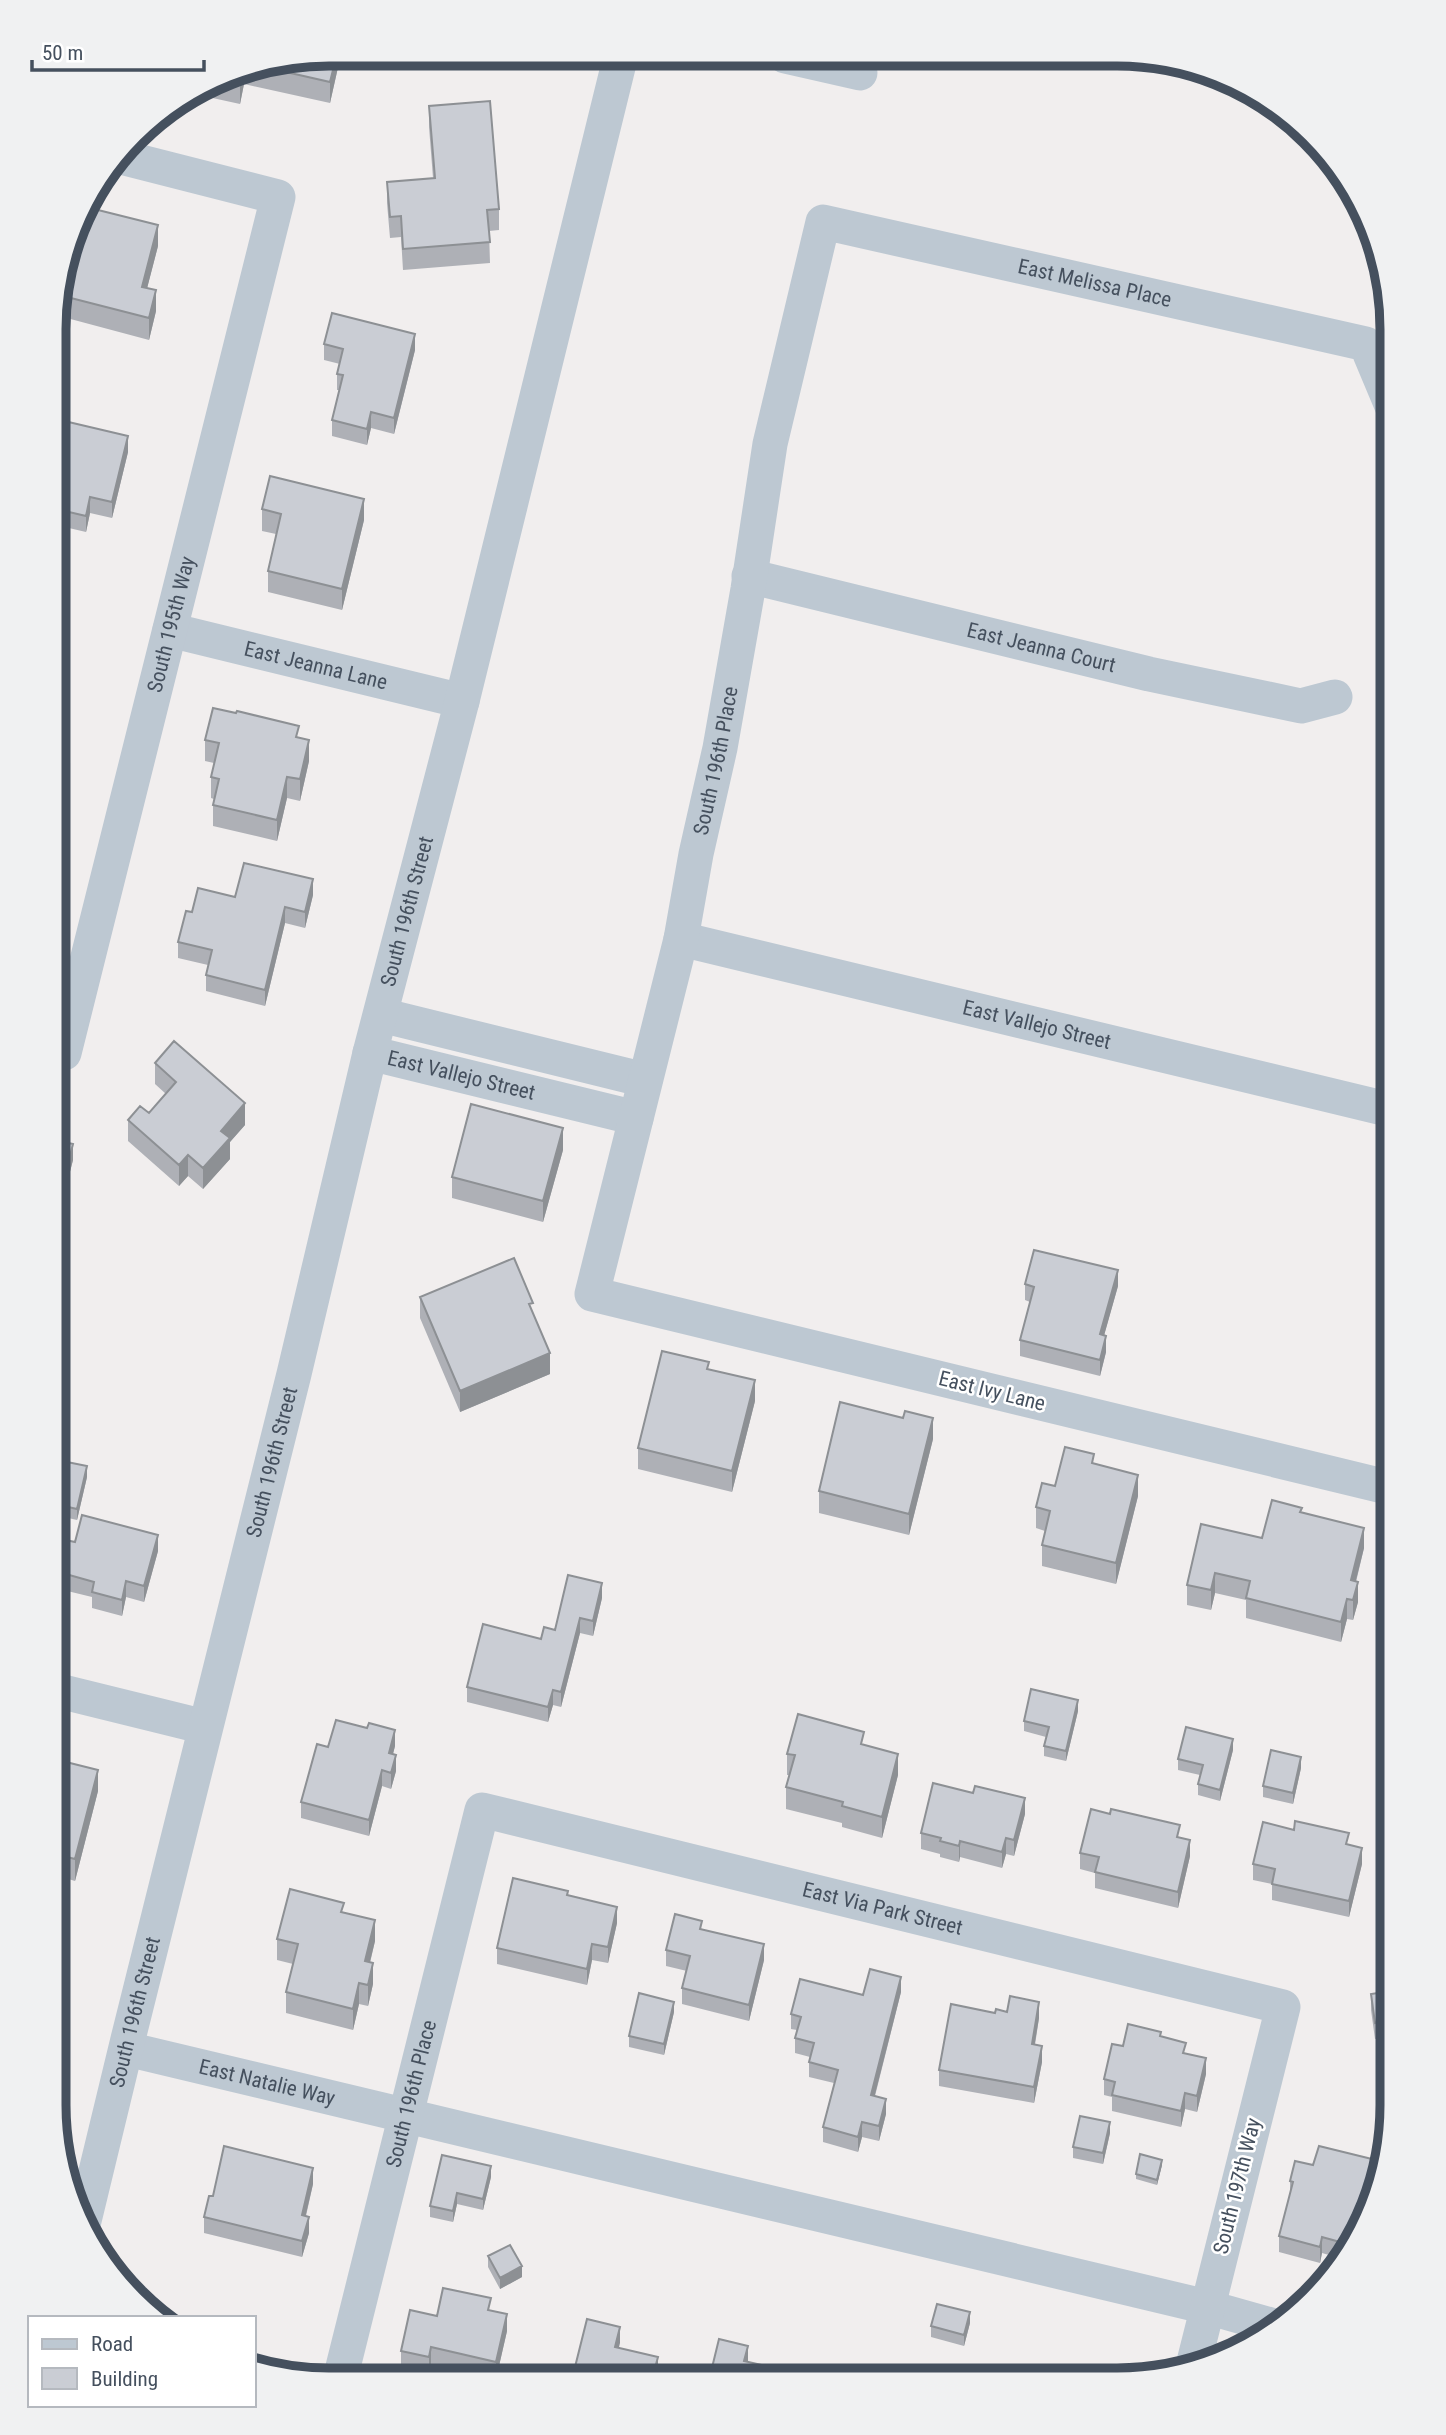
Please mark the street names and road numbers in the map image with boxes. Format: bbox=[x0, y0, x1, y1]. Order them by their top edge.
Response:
street label: East Melissa Place bbox=[1016, 254, 1174, 312]
street label: South 195th Way bbox=[143, 554, 200, 695]
street label: East Jeanna Court bbox=[965, 618, 1118, 677]
street label: East Jeanna Lane bbox=[242, 636, 390, 694]
street label: South 196th Place bbox=[689, 684, 743, 837]
street label: South 196th Street bbox=[376, 834, 438, 989]
street label: East Vallejo Street bbox=[960, 995, 1113, 1054]
street label: East Vallejo Street bbox=[385, 1046, 538, 1105]
street label: East Ivy Lane bbox=[936, 1366, 1048, 1416]
street label: South 196th Street bbox=[242, 1384, 302, 1540]
street label: East Via Park Street bbox=[800, 1877, 965, 1940]
street label: South 196th Street bbox=[105, 1934, 165, 2090]
street label: South 196th Place bbox=[381, 2017, 441, 2170]
street label: East Natalie Way bbox=[197, 2055, 338, 2110]
street label: South 197th Way bbox=[1209, 2115, 1266, 2257]

